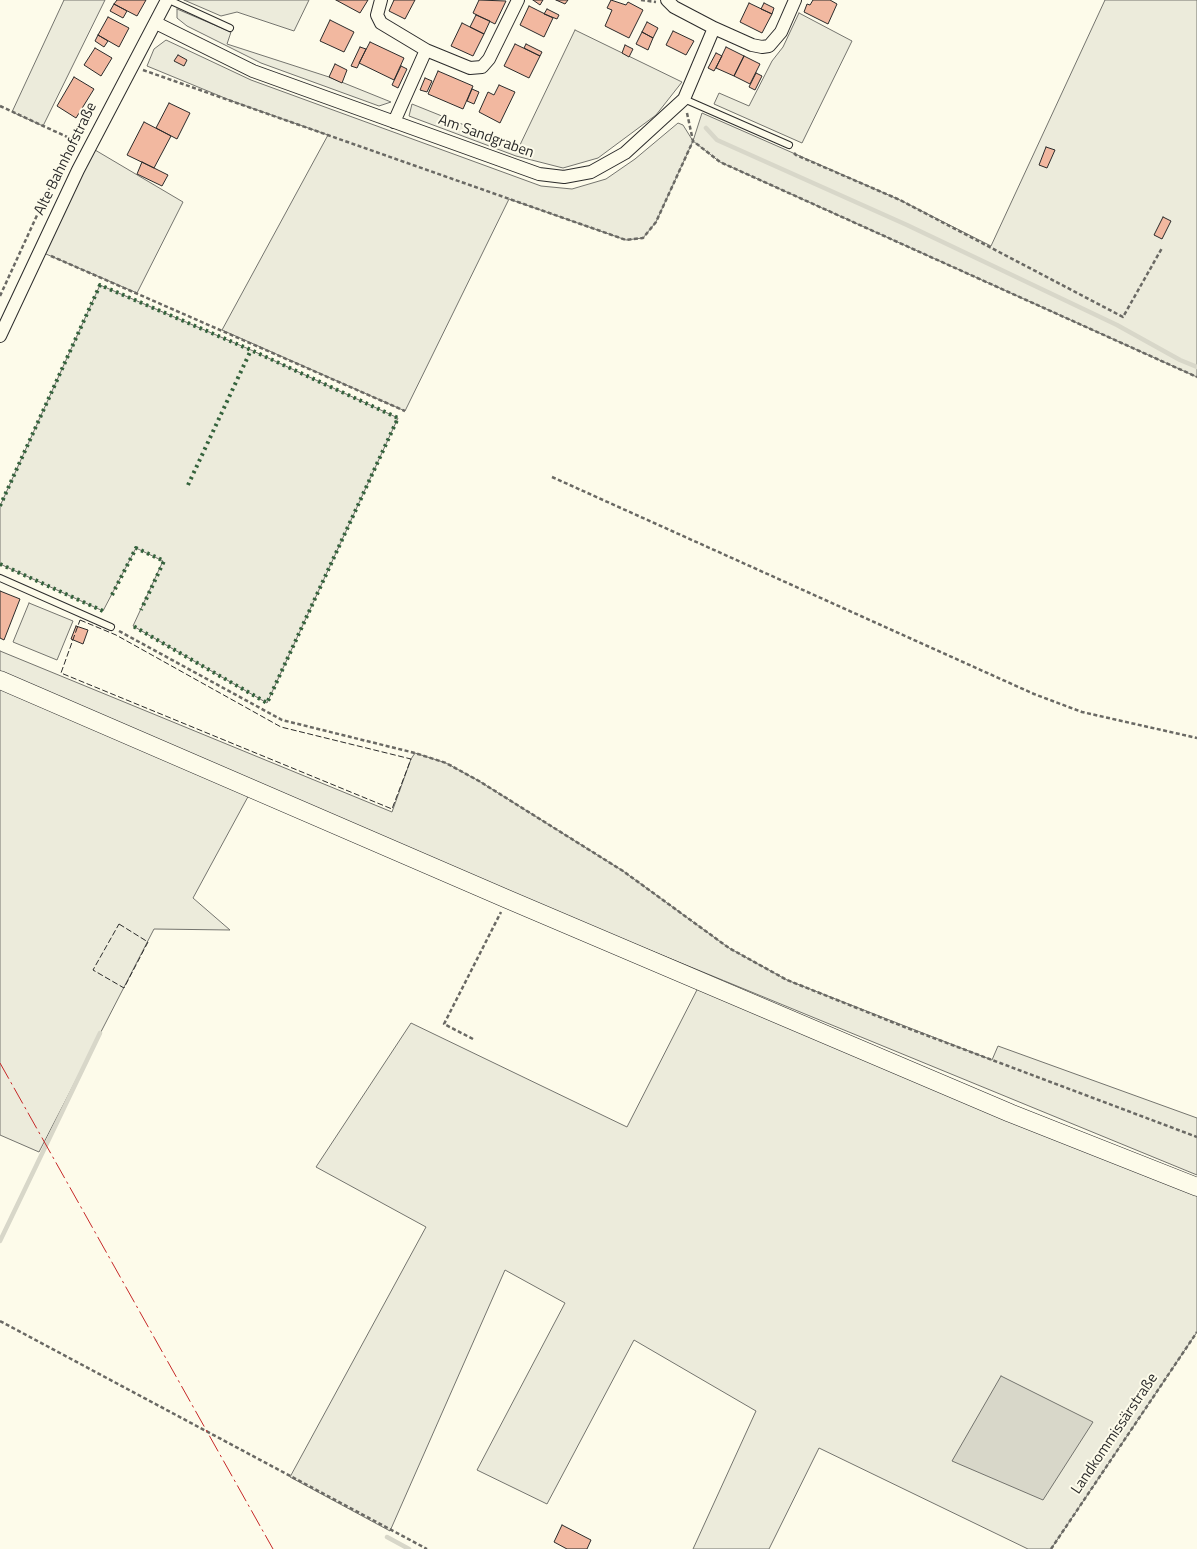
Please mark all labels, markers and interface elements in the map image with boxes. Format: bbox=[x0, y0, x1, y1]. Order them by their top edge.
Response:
street label: Alte Bahnhofstraße bbox=[31, 100, 101, 218]
street label: Am Sandgraben bbox=[436, 111, 536, 163]
street label: Landkommissärstraße bbox=[1068, 1370, 1162, 1498]

